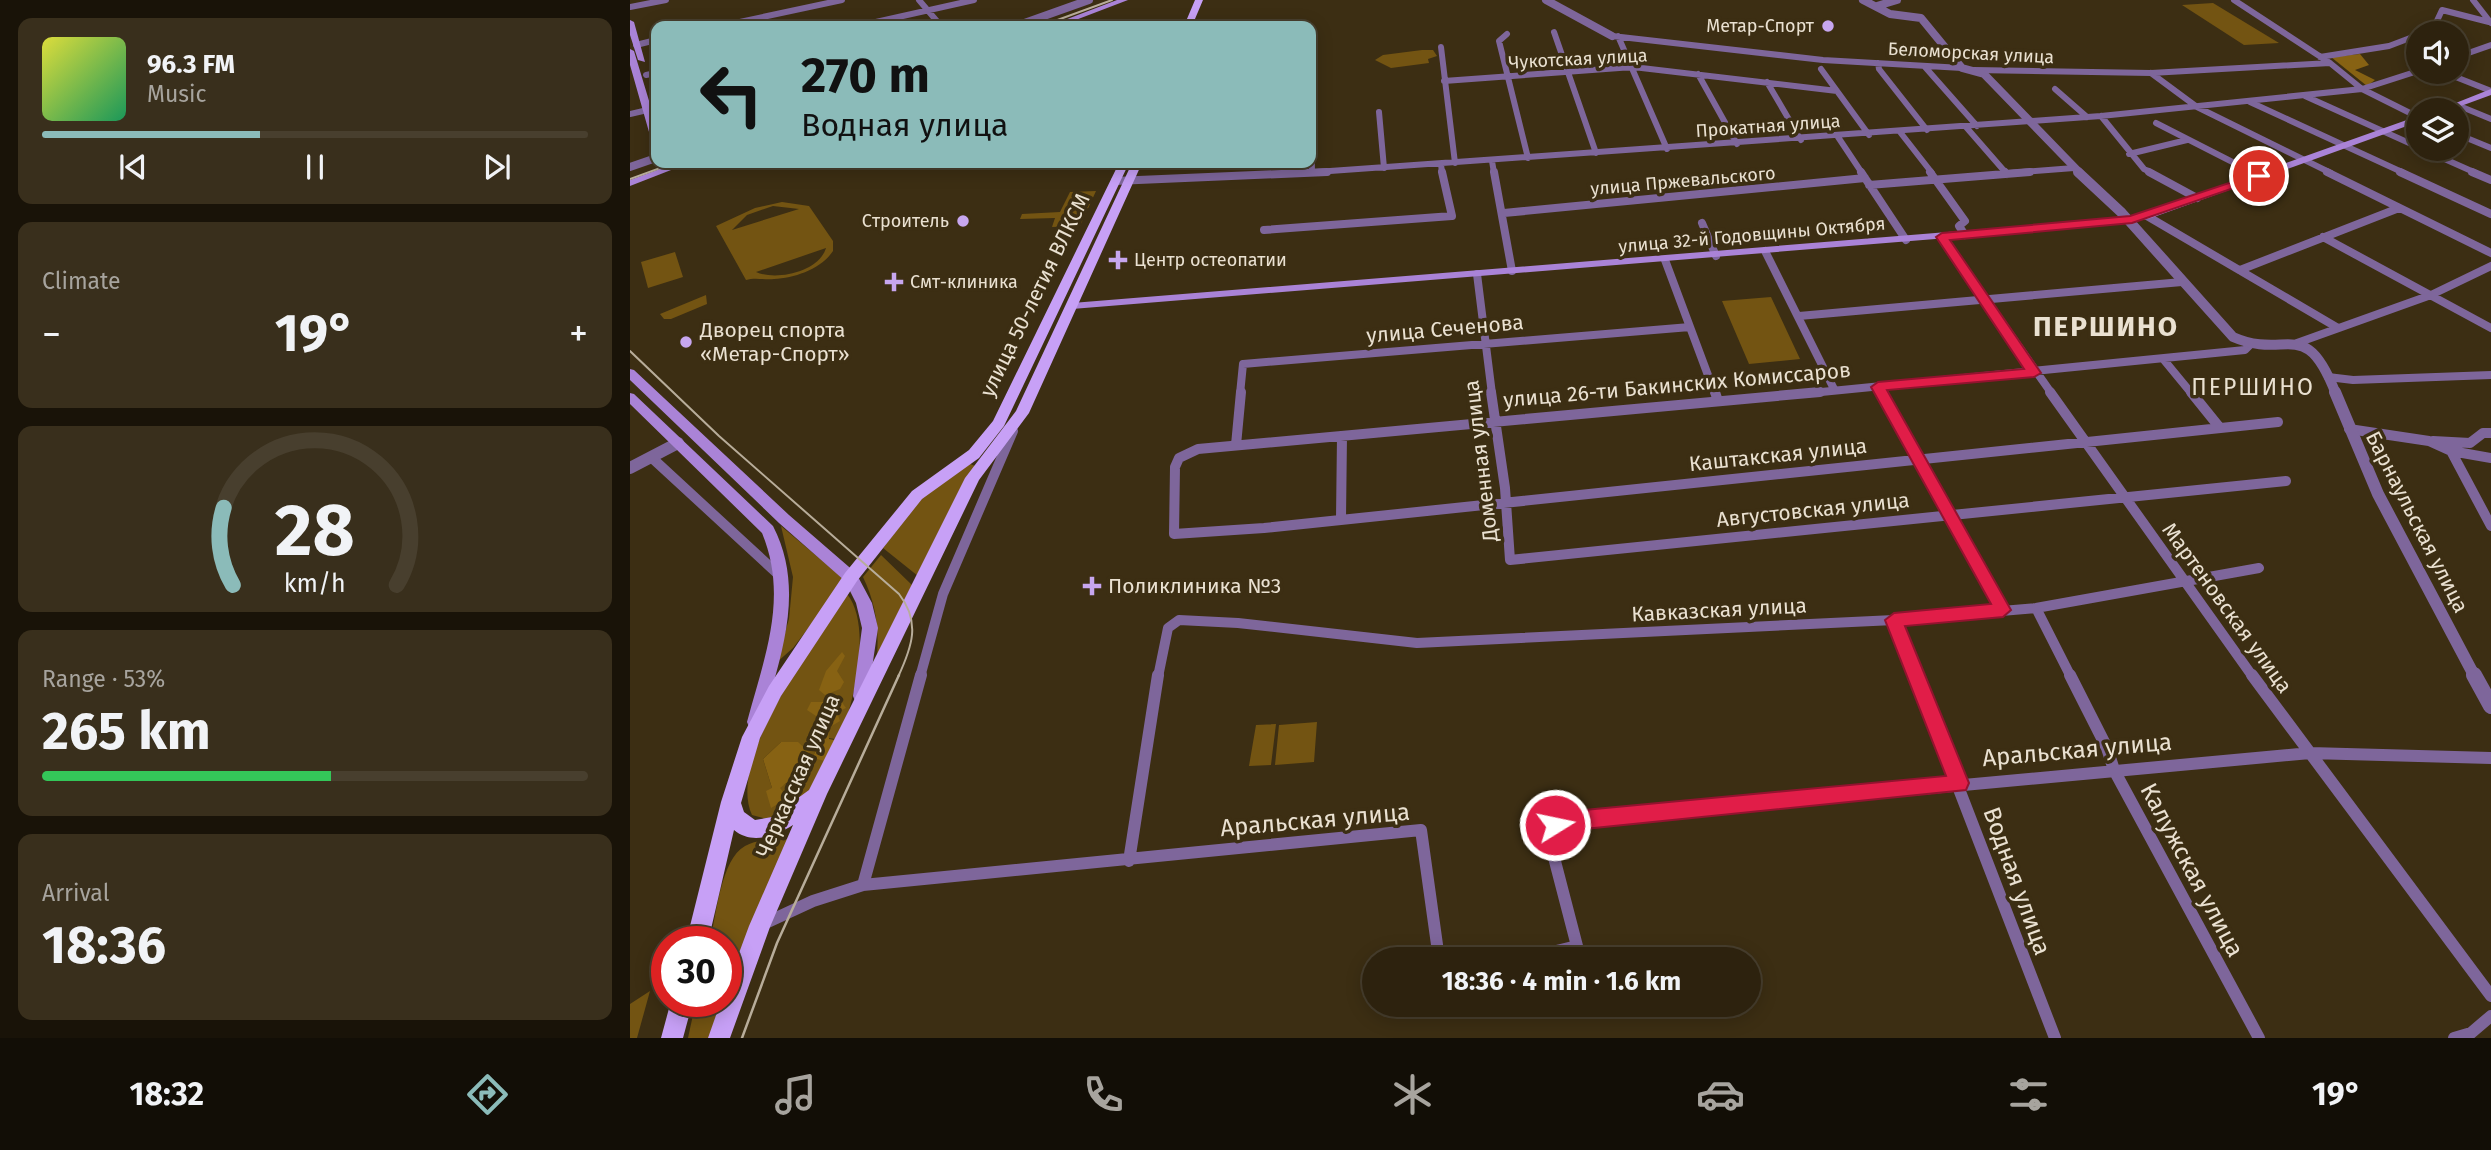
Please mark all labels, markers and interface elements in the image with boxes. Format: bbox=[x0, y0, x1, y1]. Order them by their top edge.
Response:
place label: Метар-Спорт bbox=[1706, 15, 1815, 37]
marker: Метар-Спорт bbox=[1820, 18, 1836, 34]
map controls bbox=[2406, 21, 2469, 161]
button: sound bbox=[2406, 21, 2469, 84]
street label: Беломорская улица bbox=[1887, 38, 2055, 68]
street label: Чукотская улица bbox=[1508, 44, 1648, 74]
text: 270 m bbox=[801, 46, 930, 105]
text: 96.3 FM bbox=[147, 49, 235, 80]
icon: left bbox=[686, 49, 777, 140]
text: Music bbox=[147, 80, 207, 108]
button: layers bbox=[2406, 98, 2469, 161]
text: Водная улица bbox=[801, 106, 1008, 144]
street label: Прокатная улица bbox=[1695, 110, 1841, 142]
pin bbox=[2229, 146, 2289, 206]
icon: previous bbox=[114, 148, 152, 186]
icon: pause bbox=[296, 148, 334, 186]
icon: next bbox=[478, 148, 516, 186]
icon: arrive bbox=[2240, 157, 2278, 195]
street label: улица Пржевальского bbox=[1590, 162, 1776, 200]
street label: улица 50-летия ВЛКСМ bbox=[974, 189, 1096, 401]
place label: Cтроитель bbox=[862, 210, 949, 232]
street label: улица 32-й Годовщины Октября bbox=[1618, 212, 1886, 258]
marker: Cтроитель bbox=[955, 213, 971, 229]
place label: Центр остеопатии bbox=[1134, 249, 1287, 271]
marker: Центр остеопатии bbox=[1108, 250, 1128, 270]
text: Climate bbox=[42, 267, 121, 295]
place label: Смт-клиника bbox=[910, 271, 1018, 293]
marker: Смт-клиника bbox=[884, 272, 904, 292]
text: 19° bbox=[275, 302, 355, 365]
street label: улица Сеченова bbox=[1365, 309, 1525, 349]
district label: ПЕРШИНО bbox=[2033, 310, 2179, 343]
text: − bbox=[42, 311, 61, 357]
text: + bbox=[569, 311, 588, 357]
place label: Дворец спорта «Метар-Спорт» bbox=[699, 317, 850, 367]
marker: Дворец спорта «Метар-Спорт» bbox=[678, 334, 694, 350]
street label: улица 26-ти Бакинских Комиссаров bbox=[1502, 357, 1852, 413]
district label: ПЕРШИНО bbox=[2191, 373, 2315, 401]
street label: Доменная улица bbox=[1458, 379, 1504, 544]
street label: Барнаульская улица bbox=[2360, 427, 2474, 617]
street label: Каштакская улица bbox=[1688, 433, 1868, 477]
text: 28 bbox=[275, 487, 355, 574]
street label: Августовская улица bbox=[1715, 487, 1911, 533]
street label: Мартеновская улица bbox=[2156, 518, 2298, 698]
text: km/h bbox=[284, 569, 346, 599]
place label: Поликлиника №3 bbox=[1108, 573, 1281, 599]
marker: Поликлиника №3 bbox=[1082, 576, 1102, 596]
street label: Кавказская улица bbox=[1631, 592, 1807, 628]
text: Range · 53% bbox=[42, 665, 165, 693]
street label: Черкасская улица bbox=[750, 690, 846, 862]
text: 265 km bbox=[42, 700, 211, 763]
street label: Аральская улица bbox=[1981, 728, 2173, 772]
street label: Калужская улица bbox=[2134, 778, 2250, 962]
position arrow bbox=[1518, 788, 1592, 862]
street label: Аральская улица bbox=[1219, 798, 1411, 842]
street label: Водная улица bbox=[1977, 803, 2057, 959]
text: Arrival bbox=[42, 879, 109, 907]
text: 18:36 bbox=[42, 914, 166, 977]
speed limit sign: 30 bbox=[651, 926, 742, 1017]
text: 18:36 · 4 min · 1.6 km bbox=[1442, 966, 1681, 997]
icon: directions bbox=[463, 1070, 512, 1119]
icon: music bbox=[771, 1070, 820, 1119]
icon: phone bbox=[1079, 1070, 1128, 1119]
icon: climate bbox=[1388, 1070, 1437, 1119]
icon: car bbox=[1696, 1070, 1745, 1119]
icon: filters bbox=[2004, 1070, 2053, 1119]
text: 18:32 bbox=[130, 1075, 204, 1113]
text: 19° bbox=[2312, 1075, 2361, 1113]

